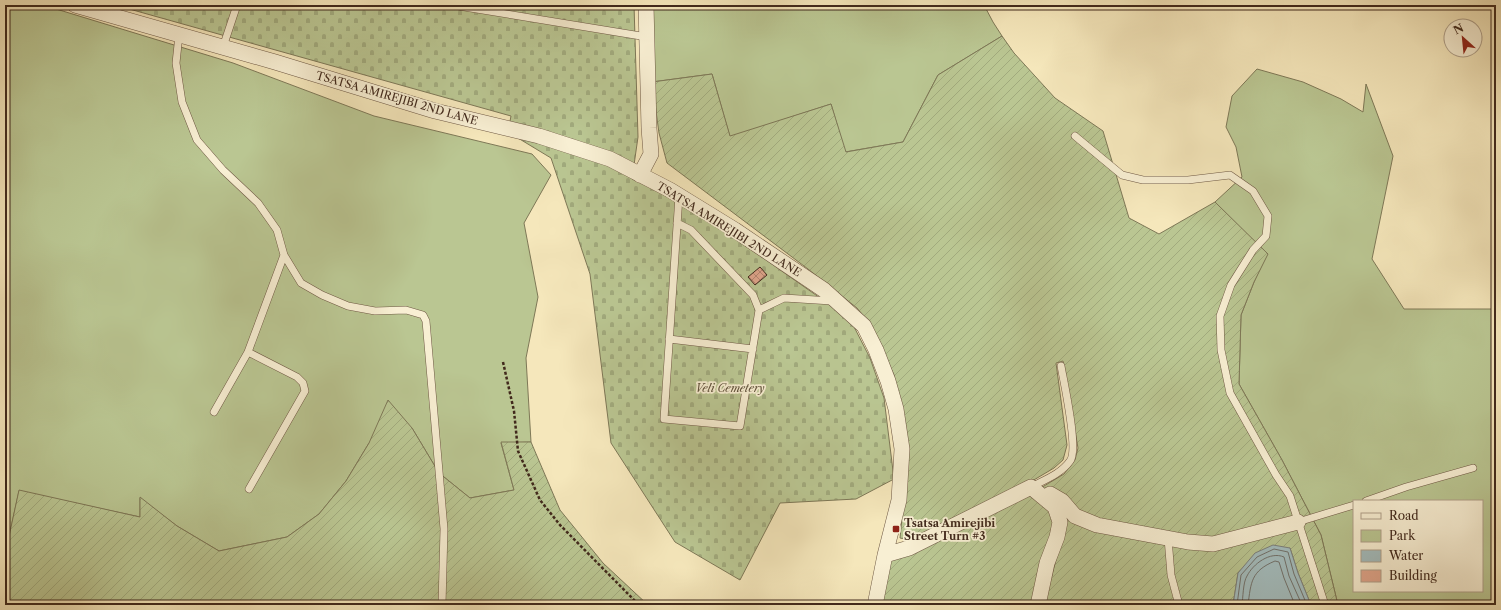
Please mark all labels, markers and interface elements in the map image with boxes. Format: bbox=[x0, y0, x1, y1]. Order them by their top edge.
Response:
north arrow bbox=[1443, 18, 1483, 58]
text: N bbox=[1451, 20, 1466, 37]
street label: TSATSA AMIREJIBI 2ND LANE bbox=[314, 68, 480, 128]
street label: TSATSA AMIREJIBI 2ND LANE bbox=[654, 179, 804, 280]
park label: Veli Cemetery bbox=[695, 381, 765, 395]
legend bbox=[1353, 500, 1483, 592]
text: Road bbox=[1389, 508, 1419, 523]
place label: Tsatsa Amirejibi Street Turn #3 bbox=[904, 516, 995, 543]
marker: Tsatsa Amirejibi Street Turn #3 bbox=[891, 524, 901, 534]
text: Park bbox=[1389, 528, 1416, 543]
text: Water bbox=[1388, 548, 1423, 563]
text: Building bbox=[1389, 568, 1437, 583]

